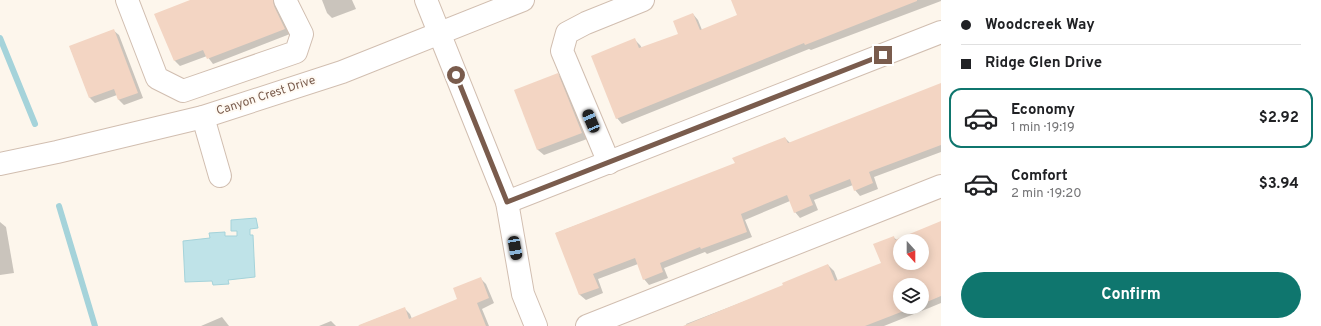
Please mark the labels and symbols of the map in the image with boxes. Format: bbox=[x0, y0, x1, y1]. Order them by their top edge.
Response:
route end bbox=[874, 46, 892, 64]
route start bbox=[447, 66, 465, 84]
street label: Canyon Crest Drive bbox=[214, 72, 318, 120]
car bbox=[581, 108, 601, 134]
north arrow bbox=[893, 234, 929, 270]
car bbox=[507, 235, 523, 261]

